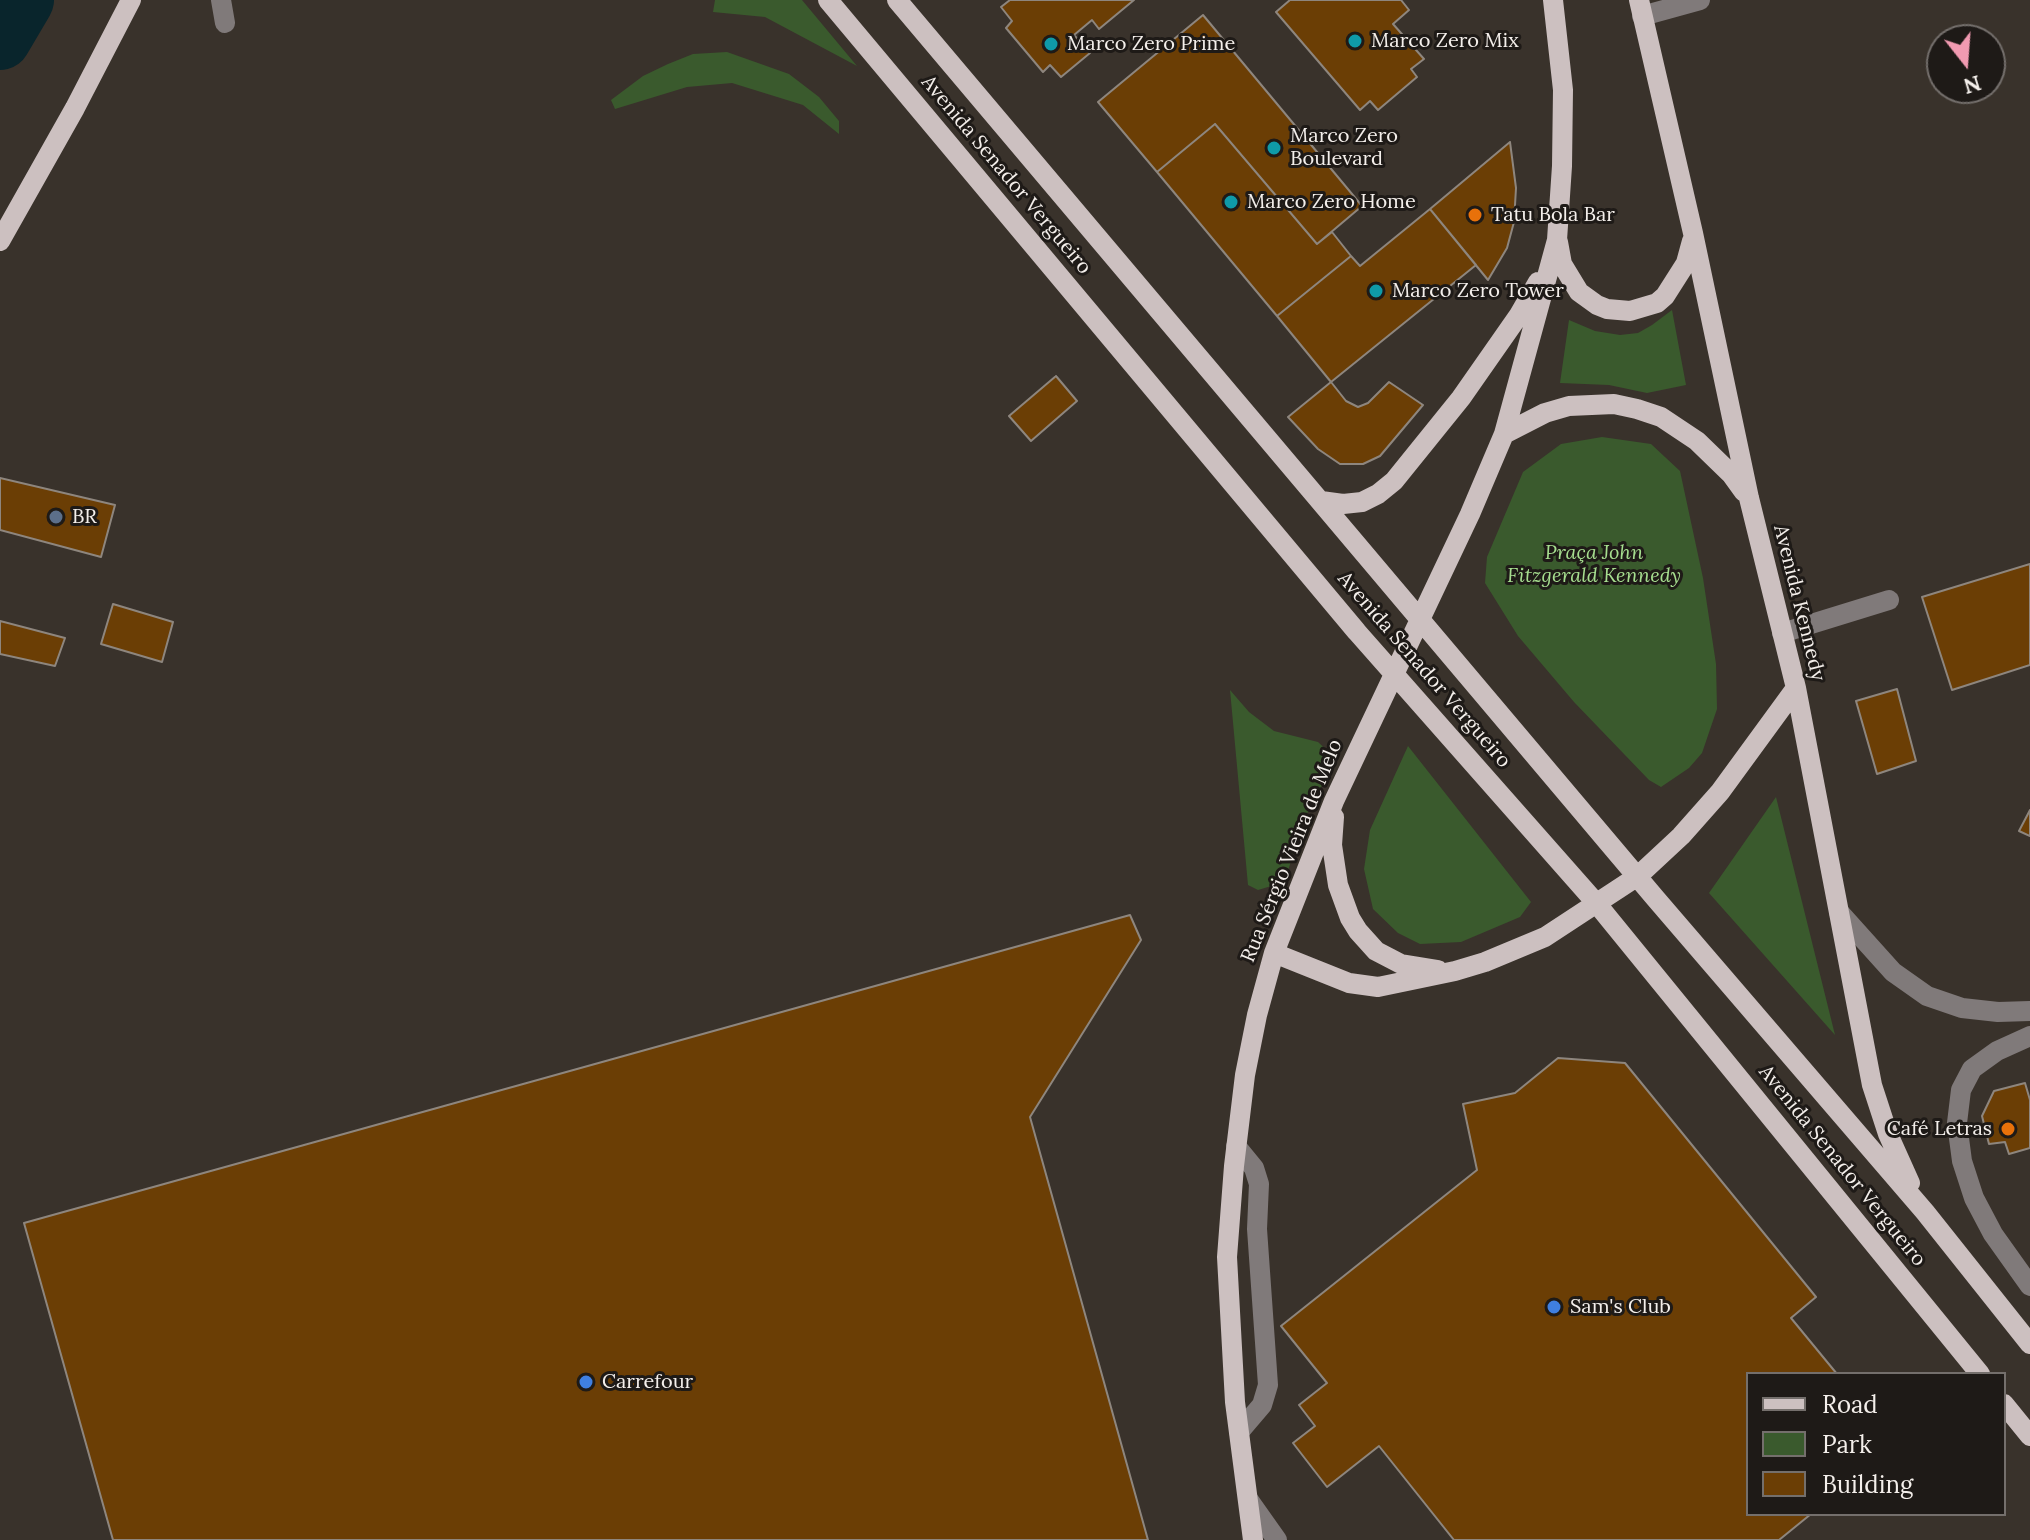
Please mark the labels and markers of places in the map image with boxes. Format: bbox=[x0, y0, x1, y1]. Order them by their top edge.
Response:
place label: Marco Zero Mix bbox=[1371, 29, 1519, 53]
place label: Marco Zero Prime bbox=[1067, 32, 1235, 56]
marker: Marco Zero Mix bbox=[1346, 32, 1364, 50]
marker: Marco Zero Prime bbox=[1042, 35, 1060, 53]
place label: Marco Zero Boulevard bbox=[1290, 124, 1398, 171]
marker: Marco Zero Boulevard bbox=[1265, 139, 1283, 157]
place label: Marco Zero Home bbox=[1247, 190, 1416, 214]
marker: Marco Zero Home bbox=[1222, 193, 1240, 211]
place label: Tatu Bola Bar bbox=[1491, 203, 1615, 227]
marker: Tatu Bola Bar bbox=[1466, 206, 1484, 224]
place label: Marco Zero Tower bbox=[1392, 279, 1564, 303]
marker: Marco Zero Tower bbox=[1367, 282, 1385, 300]
place label: BR bbox=[72, 505, 97, 529]
marker: BR bbox=[47, 508, 65, 526]
place label: Café Letras bbox=[1887, 1117, 1992, 1141]
marker: Café Letras bbox=[1999, 1120, 2017, 1138]
place label: Sam's Club bbox=[1570, 1295, 1671, 1319]
marker: Sam's Club bbox=[1545, 1298, 1563, 1316]
place label: Carrefour bbox=[602, 1370, 693, 1394]
marker: Carrefour bbox=[577, 1373, 595, 1391]

